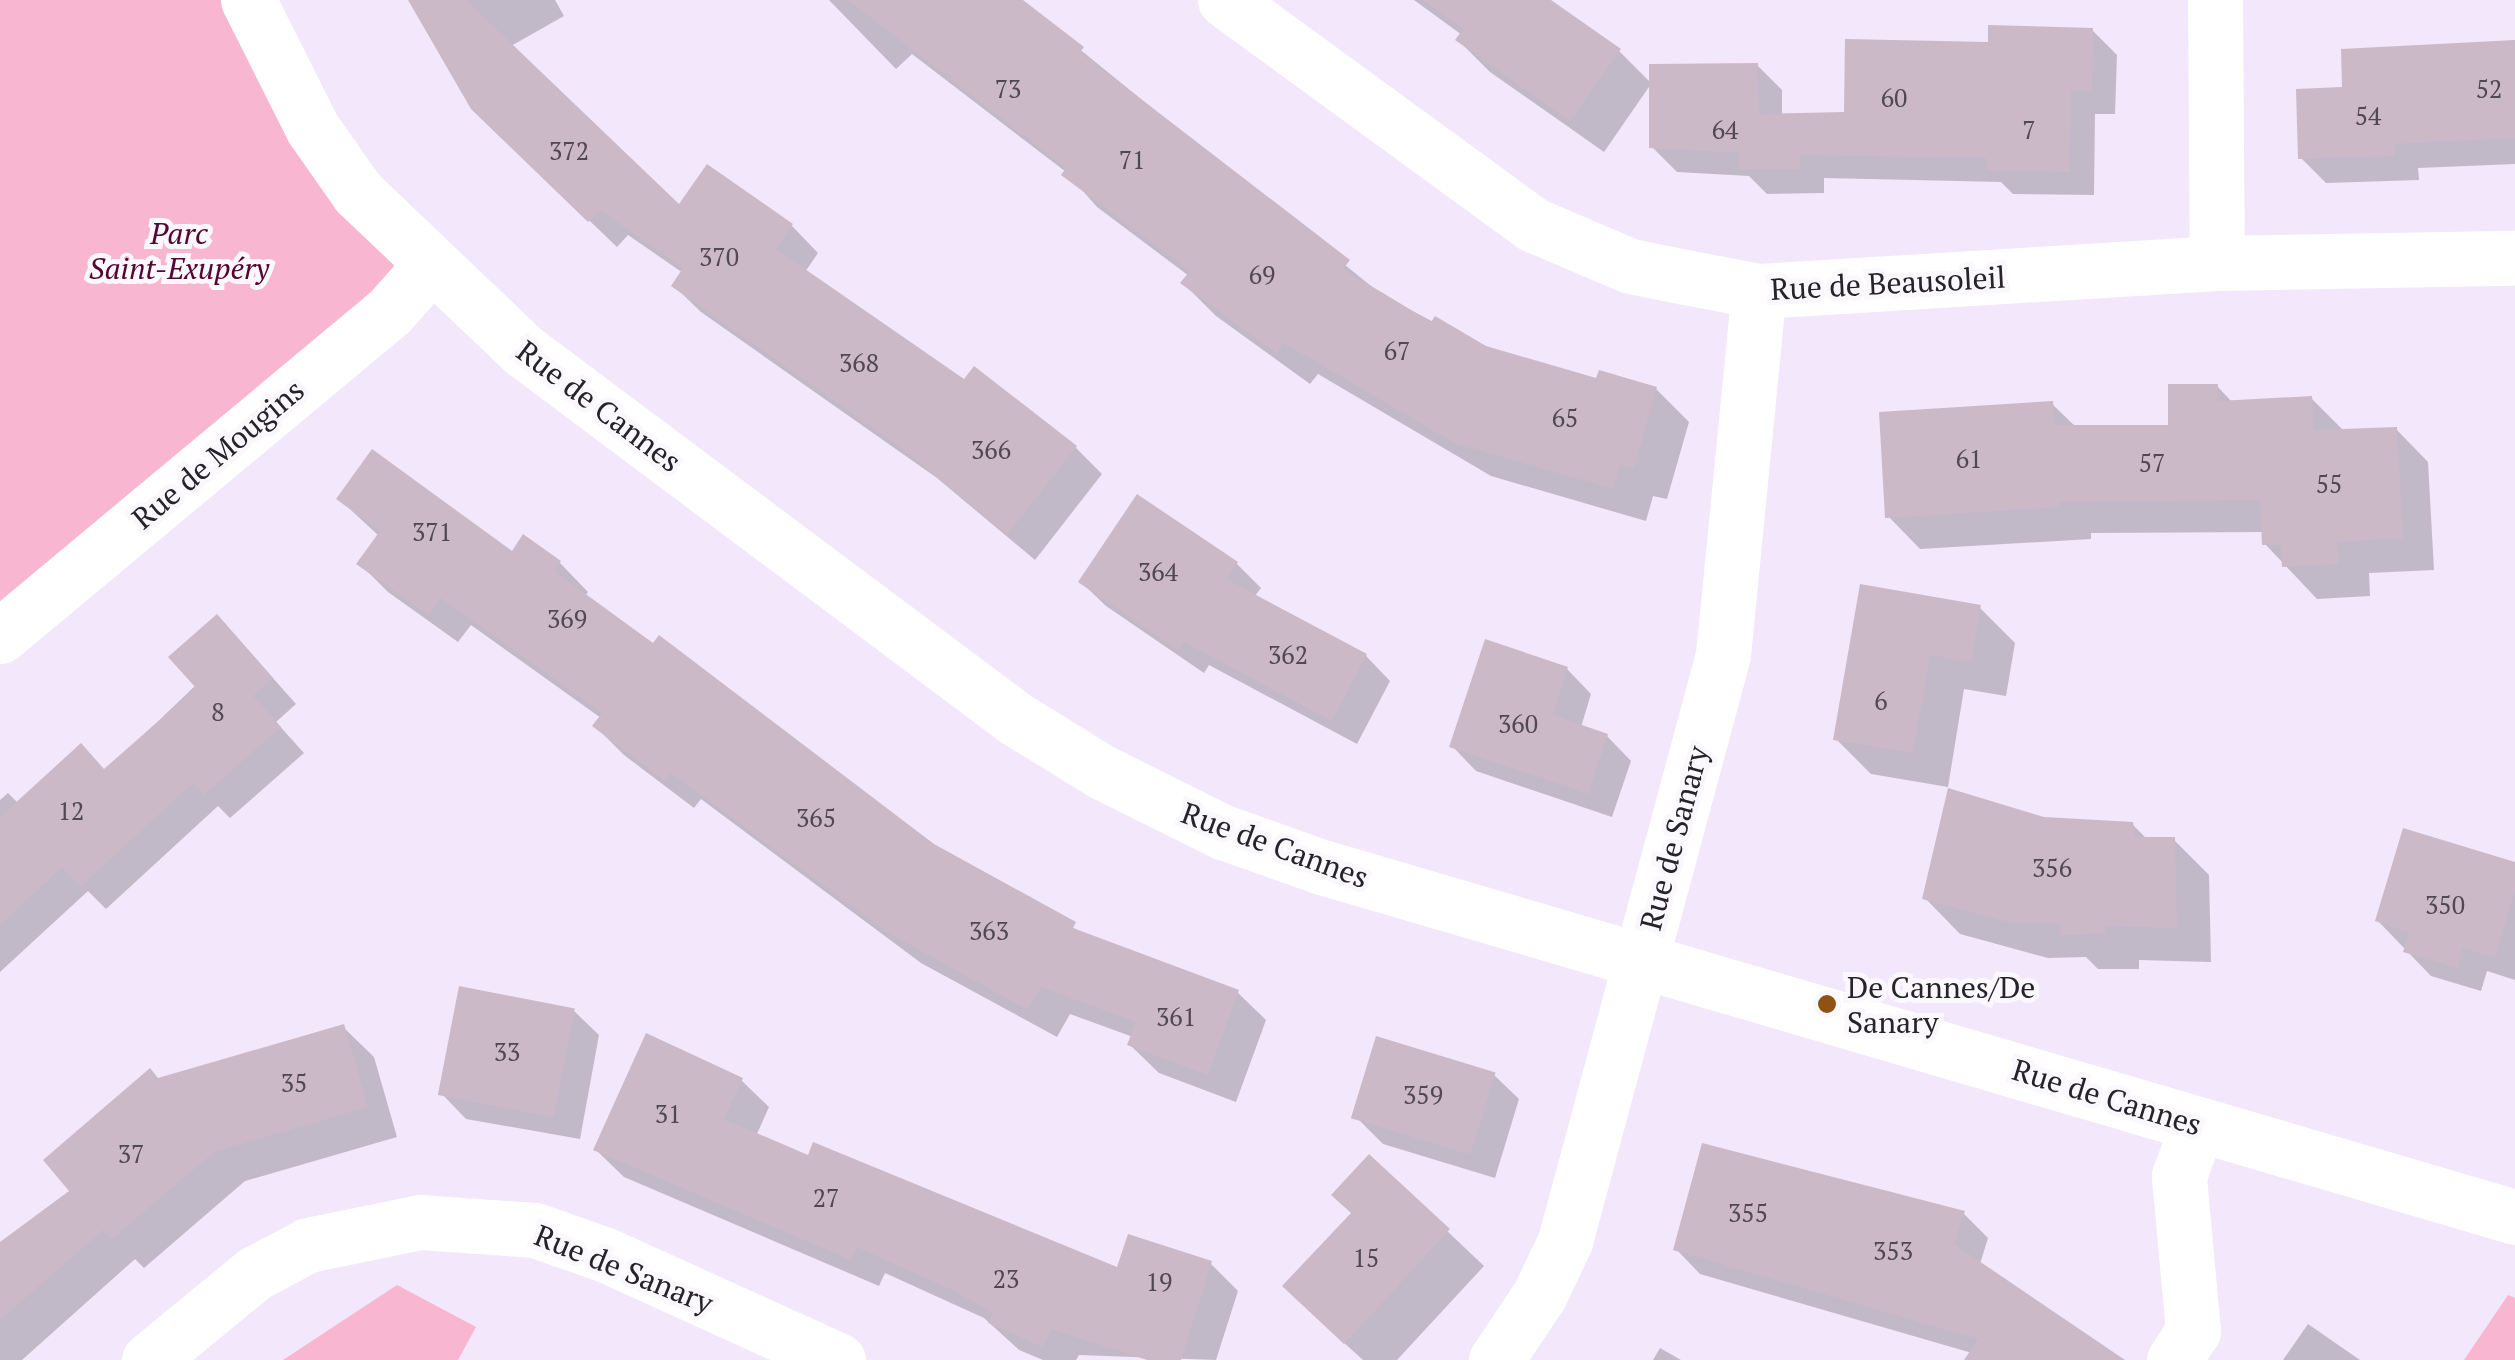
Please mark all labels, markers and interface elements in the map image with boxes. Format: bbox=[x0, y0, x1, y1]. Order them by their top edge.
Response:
house number: 73 bbox=[995, 74, 1021, 104]
house number: 52 bbox=[2476, 74, 2502, 104]
house number: 60 bbox=[1881, 83, 1907, 113]
house number: 54 bbox=[2355, 101, 2381, 131]
house number: 64 bbox=[1712, 115, 1738, 145]
house number: 7 bbox=[2022, 115, 2036, 145]
house number: 372 bbox=[549, 136, 589, 166]
house number: 71 bbox=[1119, 145, 1145, 175]
park label: Parc Saint-Exupéry bbox=[89, 215, 269, 286]
house number: 370 bbox=[699, 242, 739, 272]
street label: Rue de Beausoleil bbox=[1770, 259, 2006, 307]
house number: 69 bbox=[1249, 260, 1275, 290]
street label: Rue de Cannes bbox=[510, 333, 688, 479]
house number: 67 bbox=[1384, 336, 1410, 366]
house number: 368 bbox=[839, 348, 879, 378]
street label: Rue de Mougins bbox=[125, 372, 311, 536]
house number: 65 bbox=[1552, 403, 1578, 433]
house number: 366 bbox=[971, 435, 1011, 465]
house number: 61 bbox=[1956, 444, 1982, 474]
house number: 57 bbox=[2139, 448, 2165, 478]
house number: 55 bbox=[2316, 469, 2342, 499]
house number: 371 bbox=[412, 517, 452, 547]
house number: 364 bbox=[1138, 557, 1178, 587]
house number: 369 bbox=[547, 604, 587, 634]
house number: 362 bbox=[1268, 640, 1308, 670]
house number: 6 bbox=[1874, 686, 1888, 716]
house number: 8 bbox=[211, 697, 225, 727]
house number: 360 bbox=[1498, 709, 1538, 739]
street label: Rue de Sanary bbox=[1632, 742, 1716, 934]
street label: Rue de Cannes bbox=[1177, 795, 1373, 895]
house number: 12 bbox=[58, 796, 84, 826]
house number: 365 bbox=[796, 803, 836, 833]
house number: 356 bbox=[2032, 853, 2072, 883]
house number: 350 bbox=[2425, 890, 2465, 920]
house number: 363 bbox=[969, 916, 1009, 946]
place label: De Cannes/De Sanary bbox=[1847, 969, 2035, 1040]
marker: De Cannes/De Sanary bbox=[1816, 993, 1838, 1015]
house number: 361 bbox=[1156, 1002, 1196, 1032]
house number: 33 bbox=[494, 1037, 520, 1067]
street label: Rue de Cannes bbox=[2008, 1051, 2206, 1143]
house number: 35 bbox=[281, 1068, 307, 1098]
house number: 359 bbox=[1403, 1080, 1443, 1110]
house number: 31 bbox=[655, 1099, 681, 1129]
house number: 37 bbox=[118, 1139, 144, 1169]
house number: 27 bbox=[813, 1183, 839, 1213]
house number: 355 bbox=[1728, 1198, 1768, 1228]
street label: Rue de Sanary bbox=[530, 1217, 718, 1321]
house number: 353 bbox=[1873, 1236, 1913, 1266]
house number: 15 bbox=[1353, 1243, 1379, 1273]
house number: 23 bbox=[993, 1264, 1019, 1294]
house number: 19 bbox=[1146, 1267, 1172, 1297]

